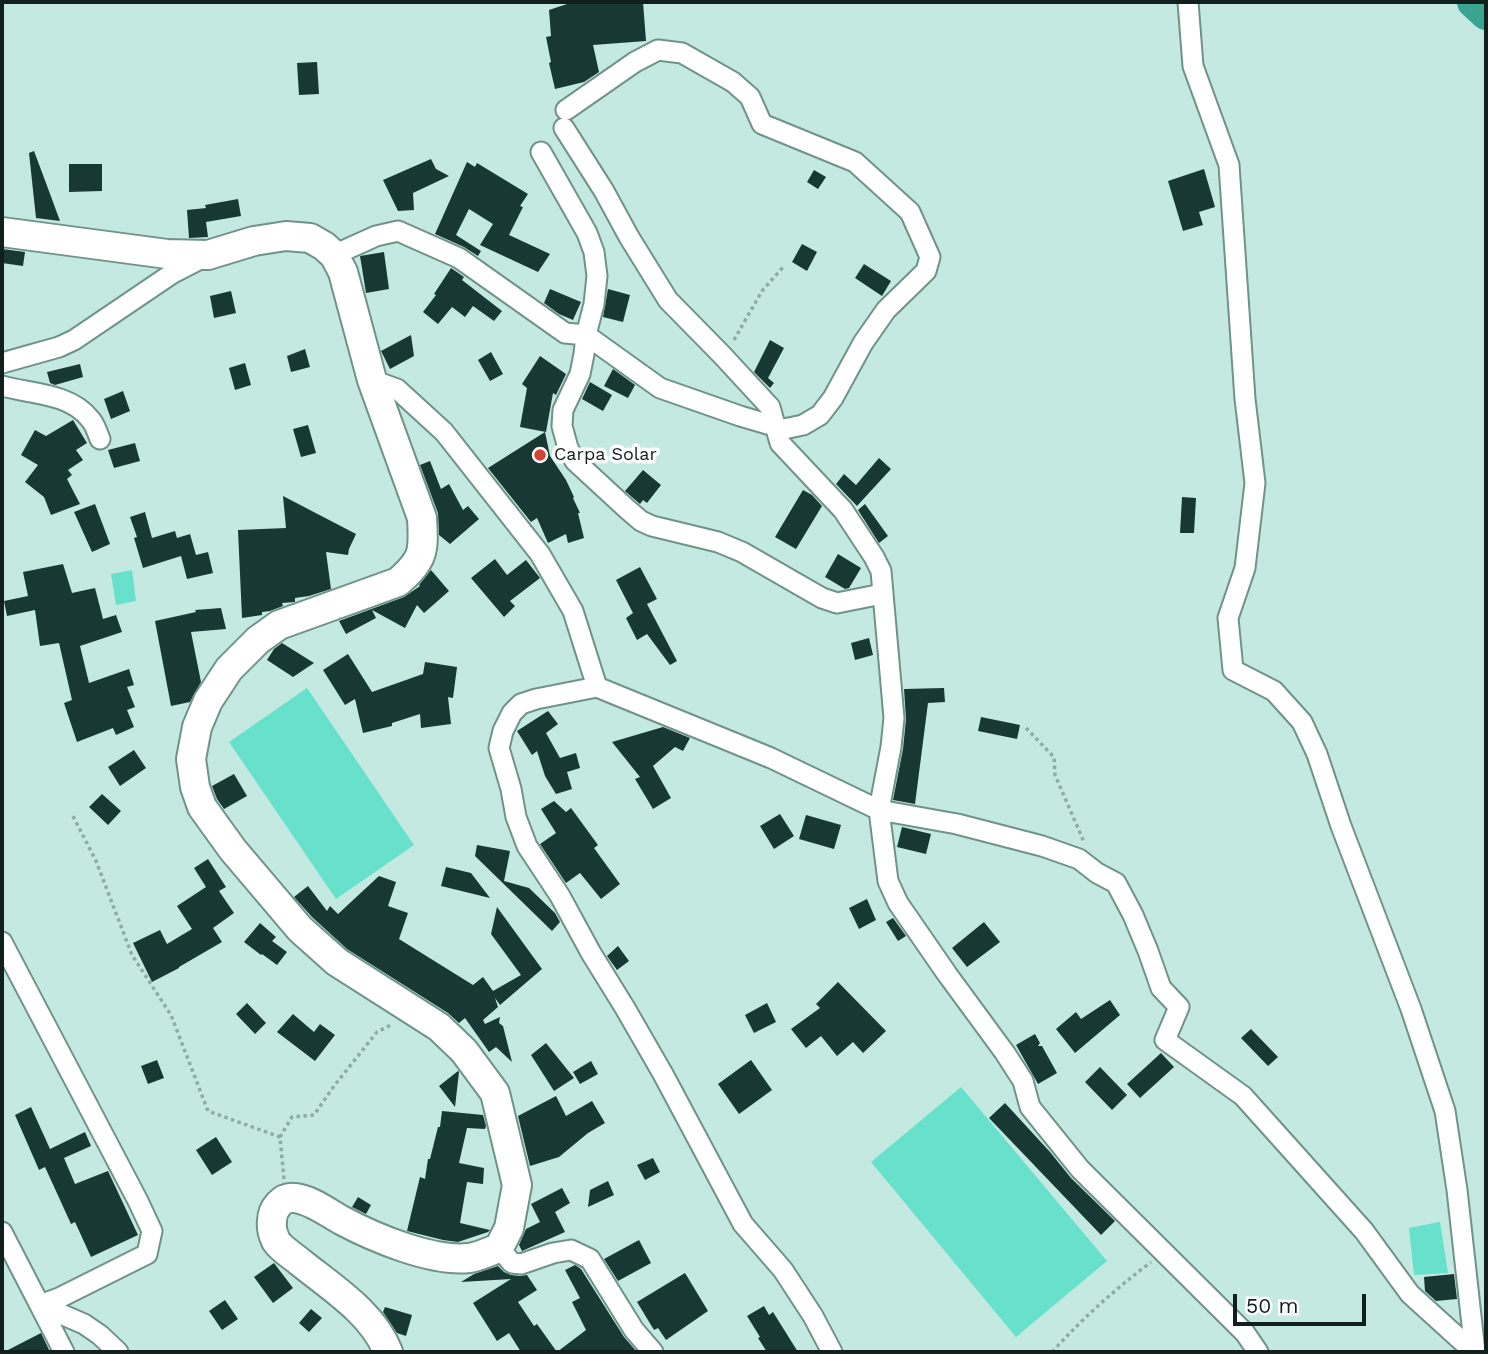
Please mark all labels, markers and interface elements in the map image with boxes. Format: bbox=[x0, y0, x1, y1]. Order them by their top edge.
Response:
place label: Carpa Solar bbox=[554, 444, 657, 466]
marker: Carpa Solar bbox=[532, 447, 548, 463]
scale bar bbox=[1236, 1280, 1369, 1324]
text: 50 m bbox=[1246, 1293, 1298, 1318]

